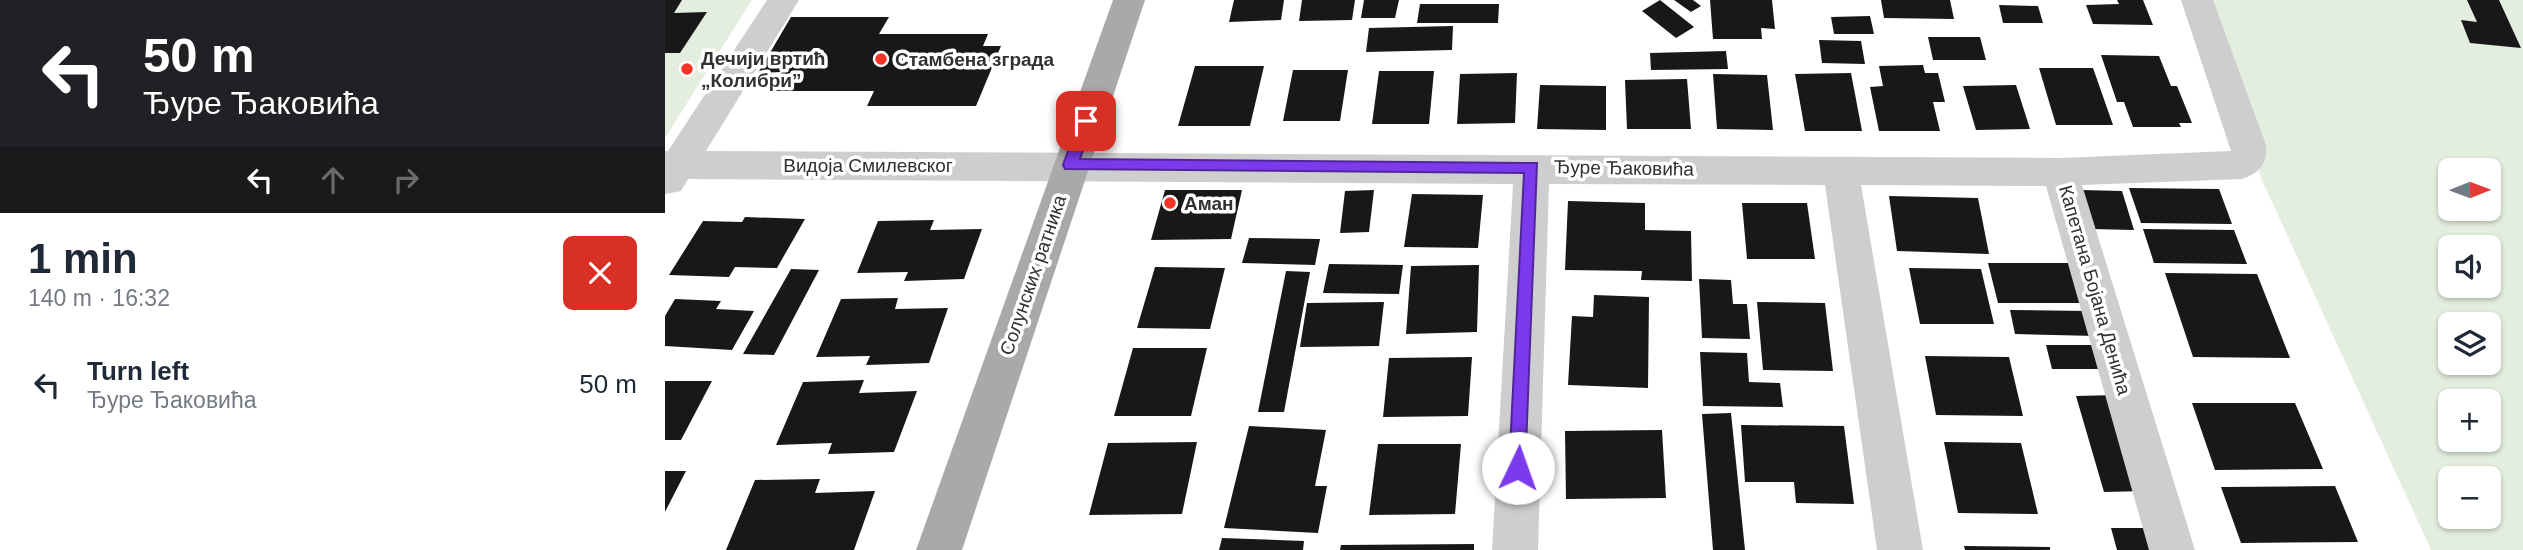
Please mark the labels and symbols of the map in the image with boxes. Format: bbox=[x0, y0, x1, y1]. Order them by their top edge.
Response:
place label: Дечији вртић „Колибри” bbox=[701, 48, 825, 91]
place label: Стамбена зграда bbox=[895, 49, 1055, 70]
marker: Стамбена зграда bbox=[873, 51, 889, 67]
marker: Дечији вртић „Колибри” bbox=[679, 61, 695, 77]
pin bbox=[1056, 91, 1116, 151]
street label: Видоја Смилевског bbox=[783, 155, 953, 176]
street label: Ђуре Ђаковића bbox=[1554, 156, 1695, 180]
north arrow bbox=[2438, 158, 2501, 220]
street label: Капетана Бојана Денића bbox=[2055, 183, 2135, 398]
street label: Солунских ратника bbox=[996, 192, 1070, 358]
place label: Аман bbox=[1184, 193, 1234, 214]
marker: Аман bbox=[1162, 195, 1178, 211]
position arrow bbox=[1481, 431, 1555, 505]

